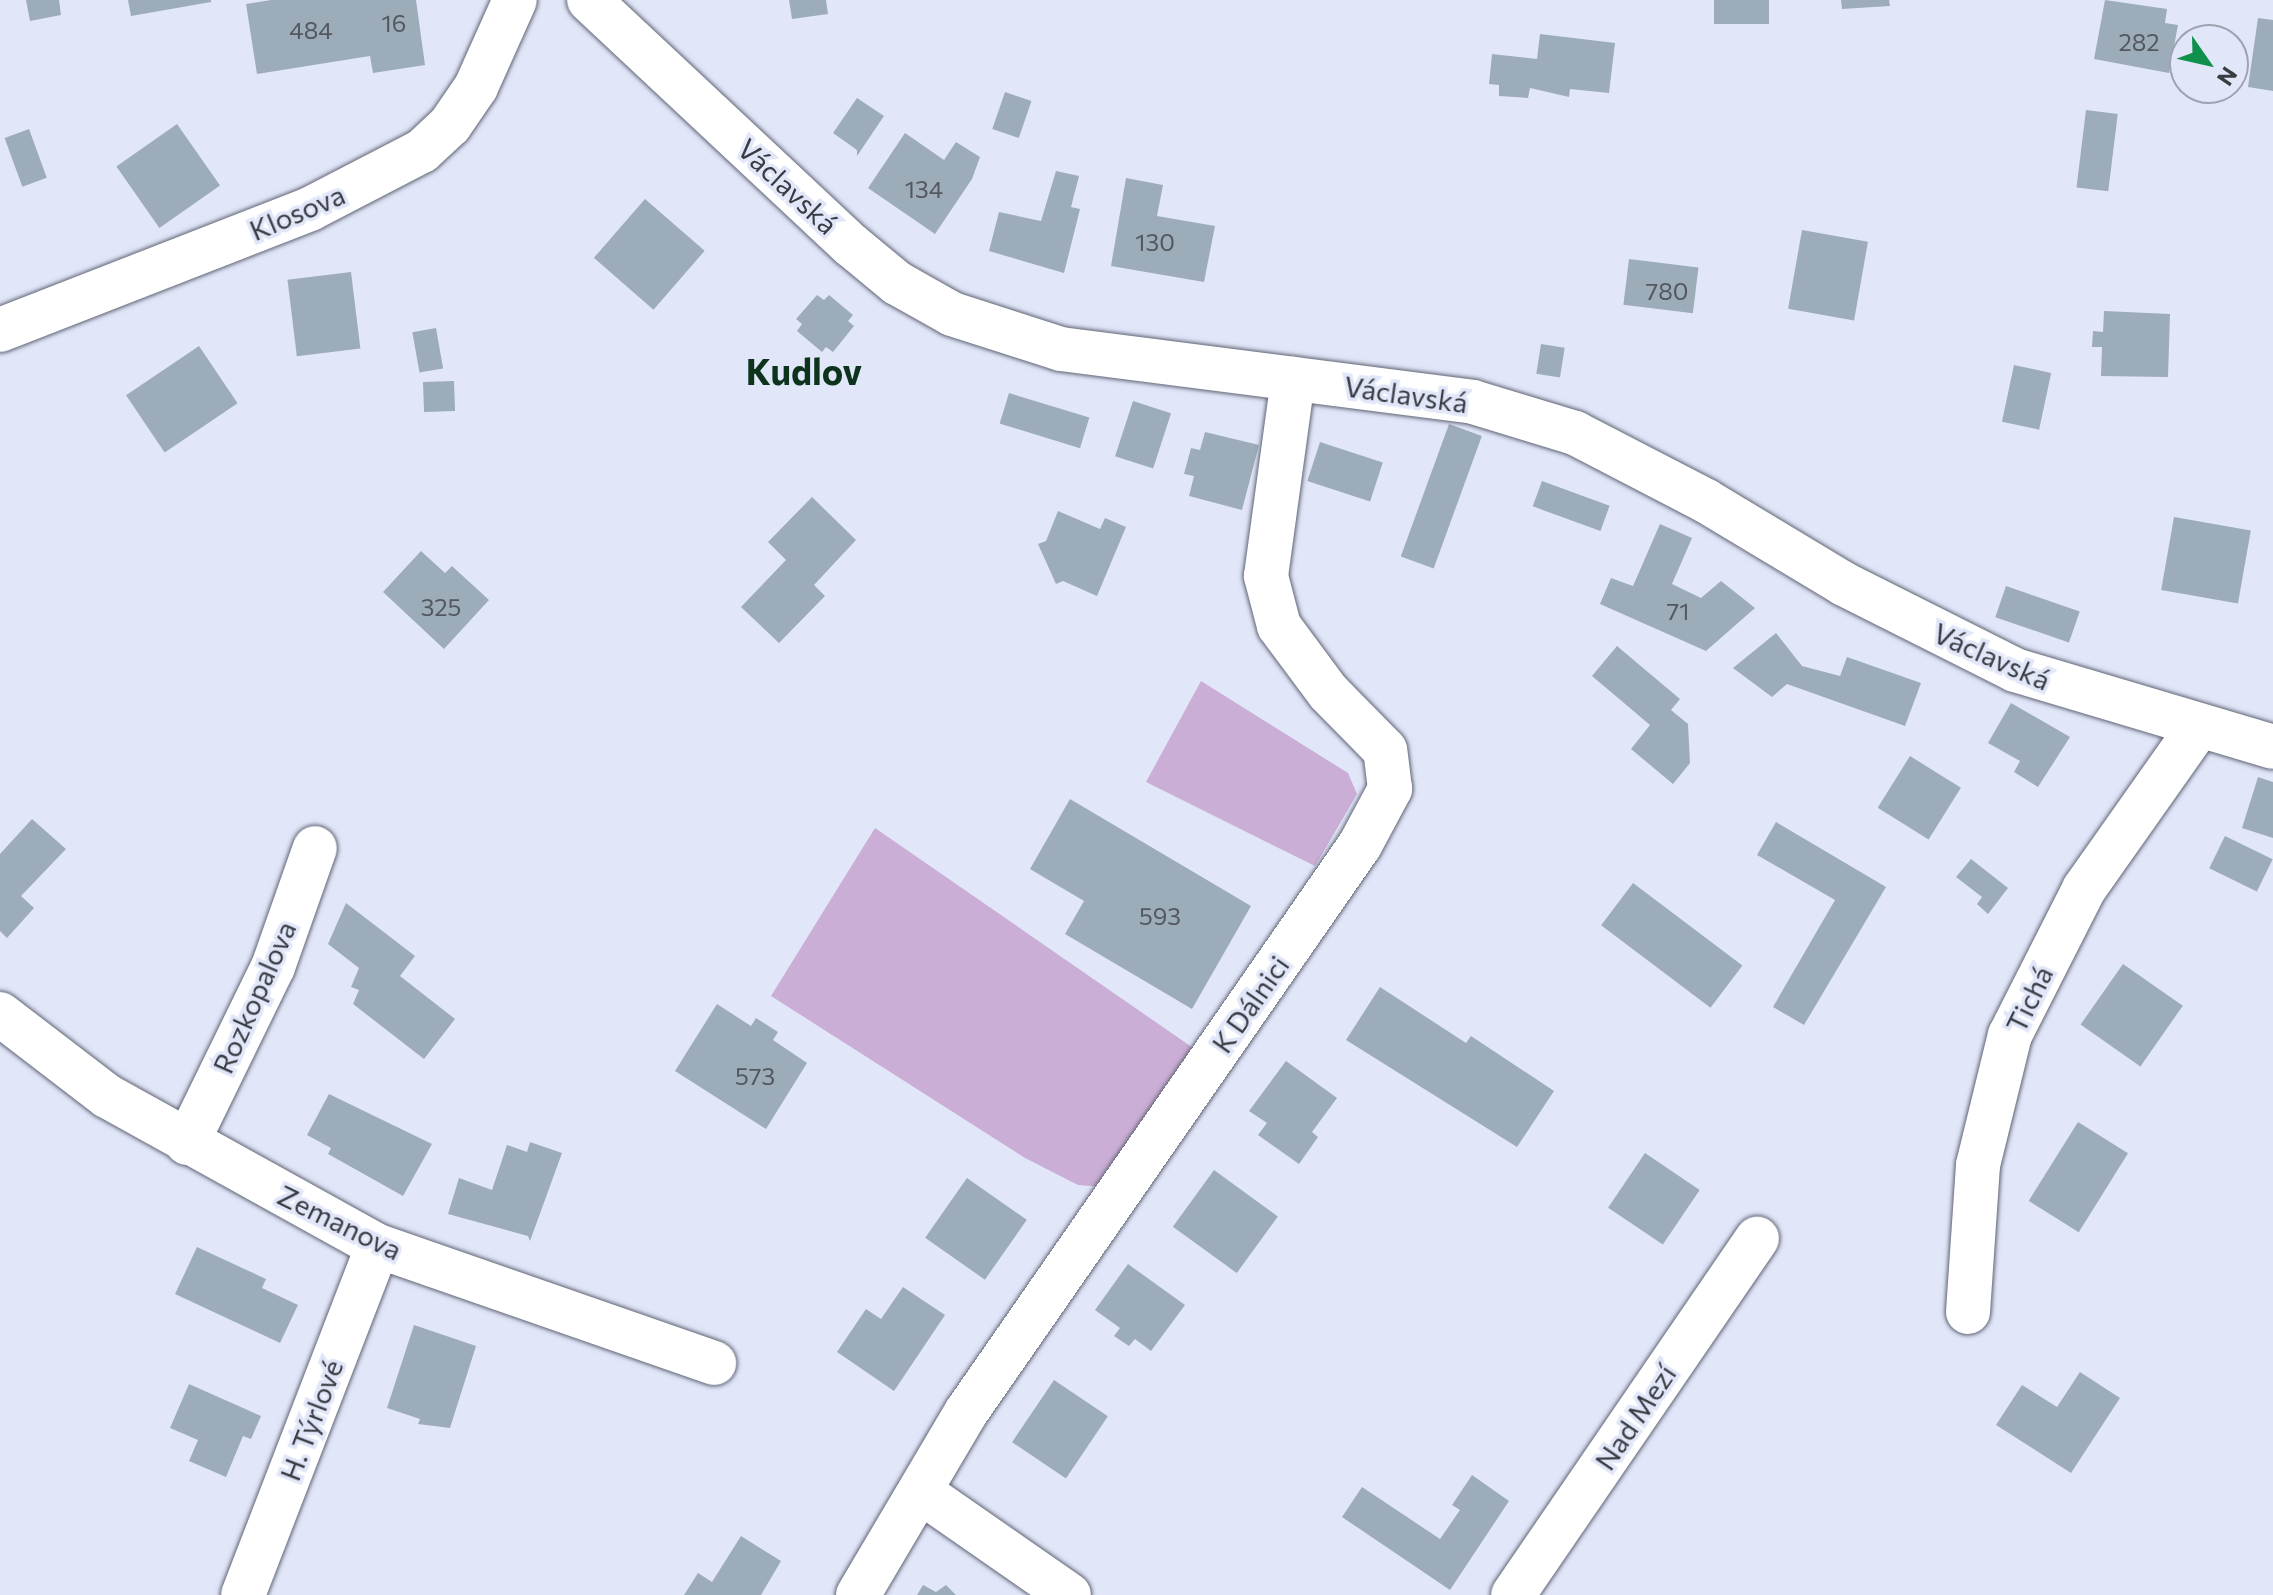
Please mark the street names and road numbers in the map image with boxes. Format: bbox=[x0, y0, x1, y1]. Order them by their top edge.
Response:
street label: Václavská bbox=[731, 131, 845, 241]
street label: Klosova bbox=[244, 177, 350, 247]
street label: Václavská bbox=[1342, 369, 1470, 419]
street label: Václavská bbox=[1928, 615, 2056, 697]
street label: Rozkopalova bbox=[206, 916, 302, 1078]
street label: K Dálnici bbox=[1204, 949, 1296, 1059]
street label: Tichá bbox=[1999, 960, 2059, 1038]
street label: Zemanova bbox=[273, 1178, 407, 1266]
street label: H. Týrlové bbox=[273, 1355, 349, 1485]
street label: Nad Mezí bbox=[1588, 1358, 1682, 1476]

